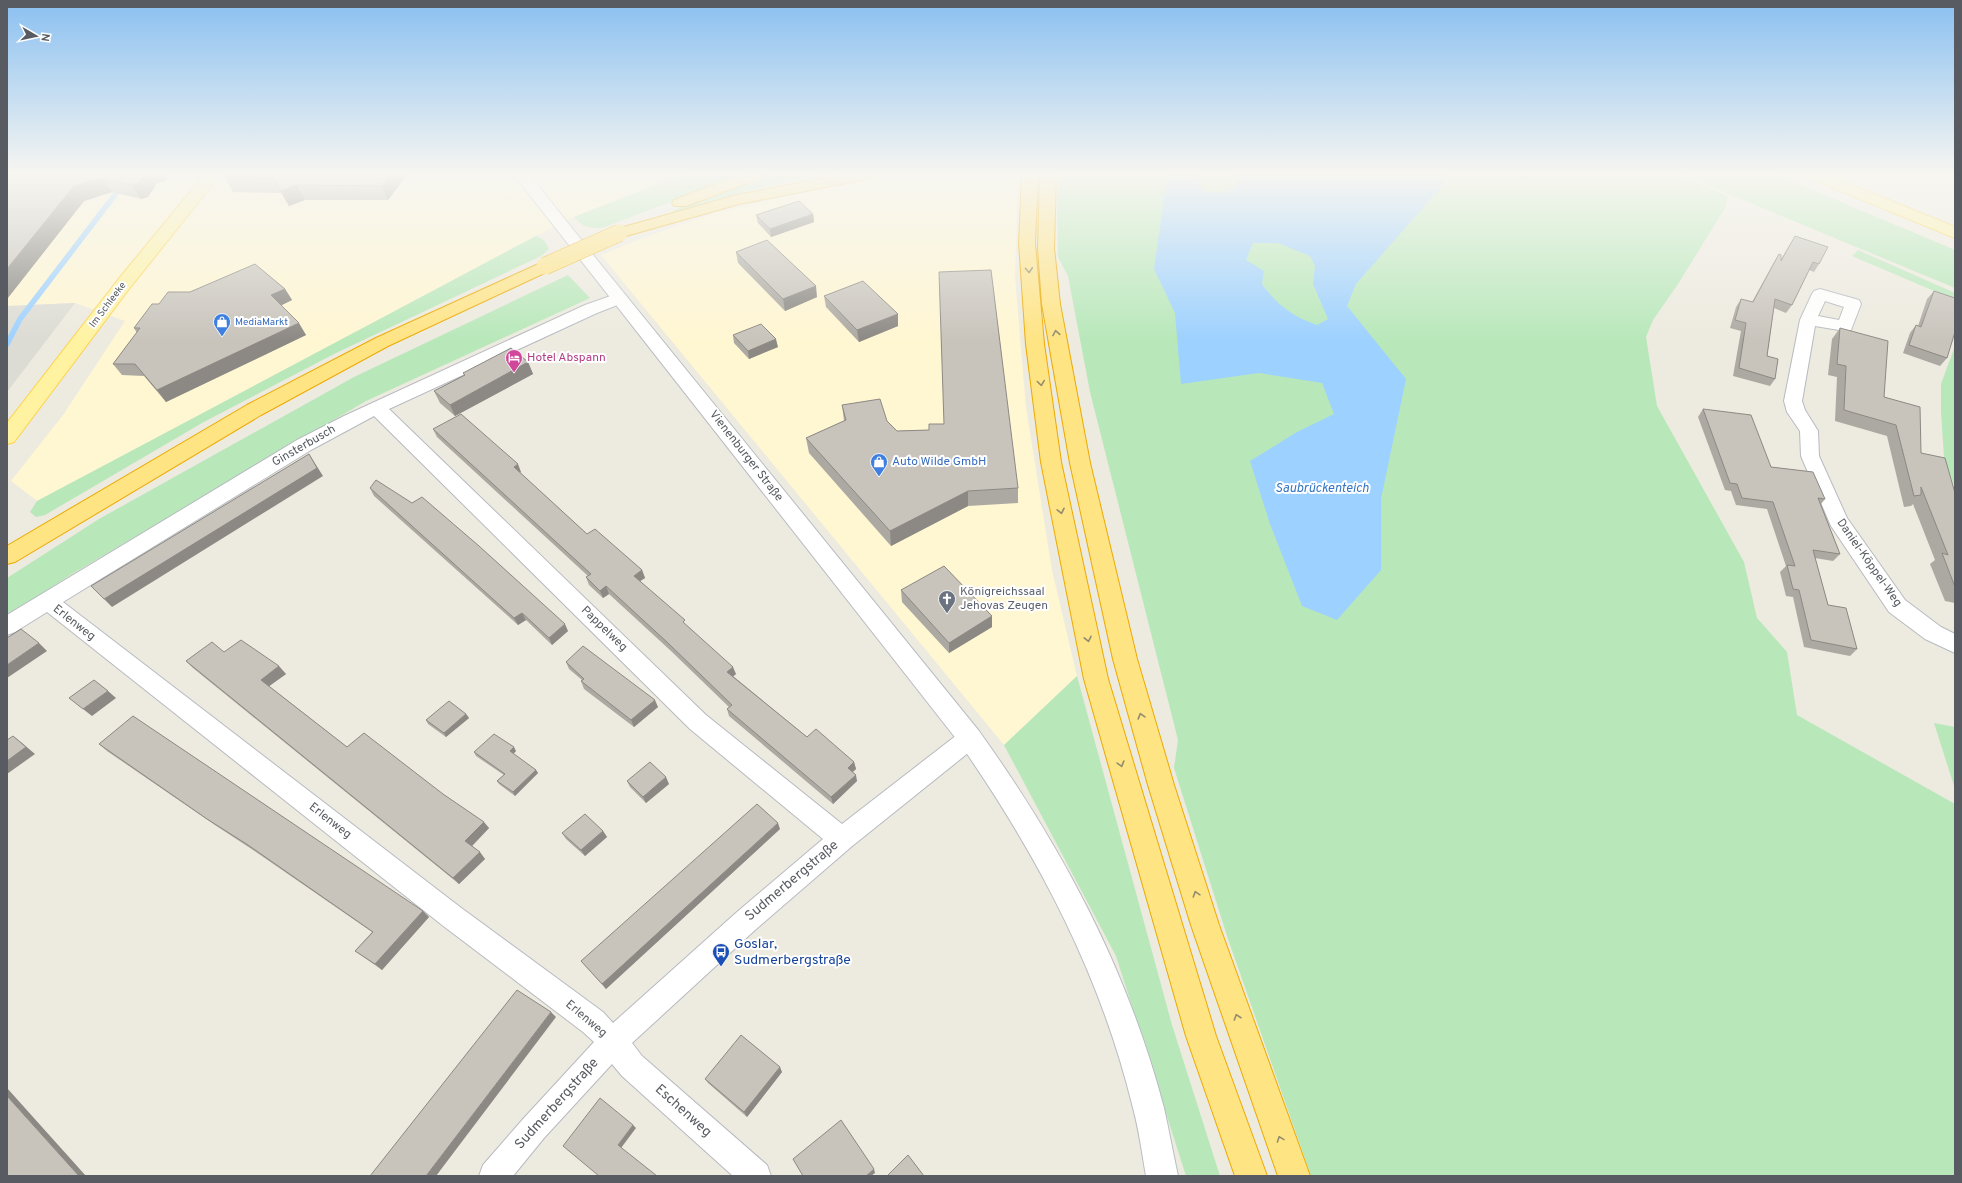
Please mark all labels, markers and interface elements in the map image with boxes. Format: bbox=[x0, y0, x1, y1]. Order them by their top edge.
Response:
north arrow bbox=[16, 16, 56, 56]
text: N bbox=[37, 32, 52, 42]
one-way arrow bbox=[1024, 267, 1033, 273]
street label: Im Schleeke bbox=[87, 280, 129, 330]
shop icon: MediaMarkt bbox=[212, 312, 232, 337]
place label: MediaMarkt bbox=[235, 316, 288, 329]
one-way arrow bbox=[1052, 330, 1060, 336]
hotel icon: Hotel Abspann bbox=[504, 348, 524, 373]
place label: Hotel Abspann bbox=[527, 350, 606, 366]
one-way arrow bbox=[1036, 380, 1045, 386]
street label: Vienenburger Straße bbox=[705, 407, 787, 505]
street label: Ginsterbusch bbox=[269, 421, 339, 471]
shop icon: Auto Wilde GmbH bbox=[869, 452, 889, 477]
place label: Auto Wilde GmbH bbox=[892, 454, 986, 470]
water label: Saubrückenteich bbox=[1275, 481, 1369, 497]
one-way arrow bbox=[1056, 508, 1064, 514]
street label: Daniel-Köppel-Weg bbox=[1833, 516, 1905, 610]
place label: Königreichssaal Jehovas Zeugen bbox=[960, 584, 1048, 614]
church icon: Königreichssaal Jehovas Zeugen bbox=[937, 589, 957, 614]
street label: Erlenweg bbox=[49, 601, 99, 645]
street label: Pappelweg bbox=[577, 603, 631, 655]
one-way arrow bbox=[1083, 635, 1091, 642]
one-way arrow bbox=[1138, 712, 1146, 719]
one-way arrow bbox=[1116, 760, 1125, 767]
street label: Erlenweg bbox=[305, 799, 355, 843]
street label: Sudmerbergstraße bbox=[742, 837, 842, 925]
one-way arrow bbox=[1192, 890, 1200, 897]
place label: Goslar, Sudmerbergstraße bbox=[734, 936, 851, 969]
bus stop icon: Goslar, Sudmerbergstraße bbox=[711, 942, 731, 967]
street label: Erlenweg bbox=[562, 997, 610, 1041]
one-way arrow bbox=[1233, 1013, 1242, 1020]
street label: Sudmerbergstraße bbox=[512, 1055, 602, 1153]
street label: Eschenweg bbox=[651, 1081, 715, 1141]
one-way arrow bbox=[1277, 1136, 1285, 1143]

